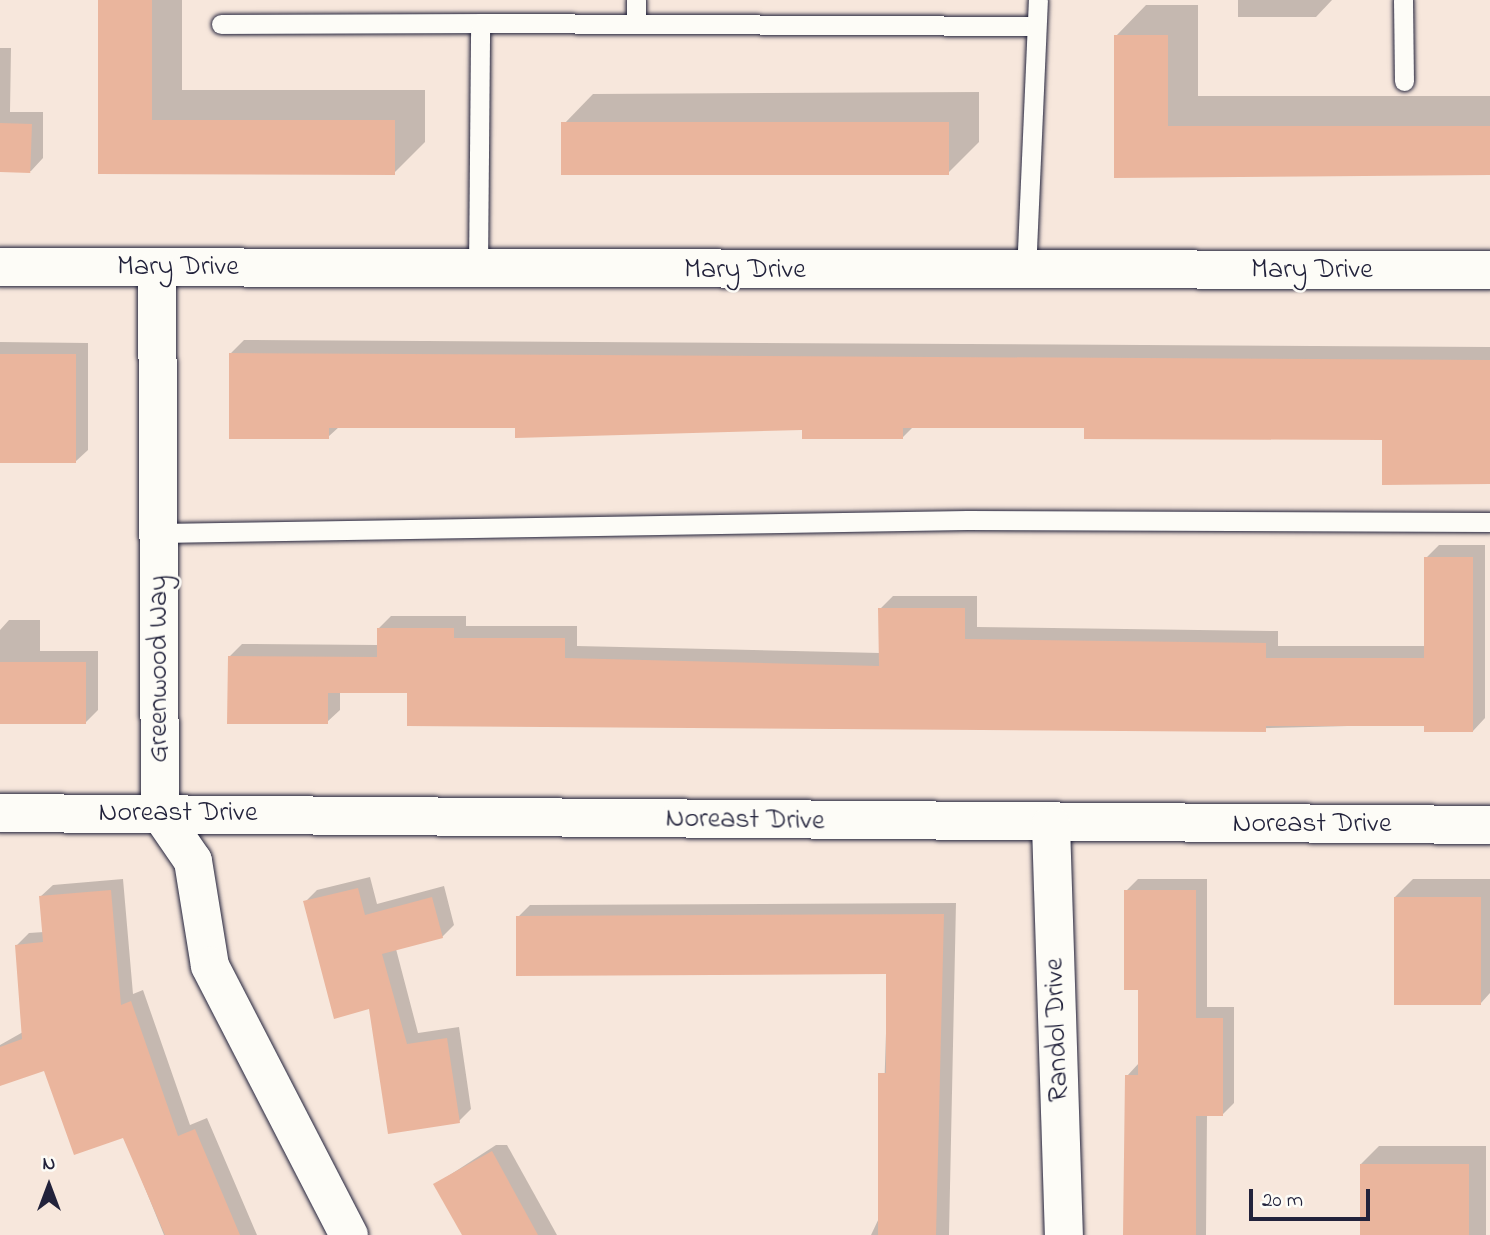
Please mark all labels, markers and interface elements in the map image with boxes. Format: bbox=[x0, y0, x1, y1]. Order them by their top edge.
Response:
street label: Mary Drive bbox=[117, 251, 239, 285]
street label: Mary Drive bbox=[684, 254, 806, 288]
street label: Mary Drive bbox=[1251, 254, 1373, 288]
street label: Greenwood Way bbox=[143, 575, 177, 763]
street label: Noreast Drive bbox=[99, 797, 257, 831]
street label: Noreast Drive bbox=[665, 803, 825, 839]
street label: Noreast Drive bbox=[1233, 808, 1391, 842]
street label: Randol Drive bbox=[1039, 957, 1077, 1103]
north arrow bbox=[14, 1151, 84, 1221]
text: N bbox=[43, 1151, 55, 1178]
scale bar bbox=[1252, 1176, 1373, 1220]
text: 20 m bbox=[1262, 1186, 1303, 1216]

